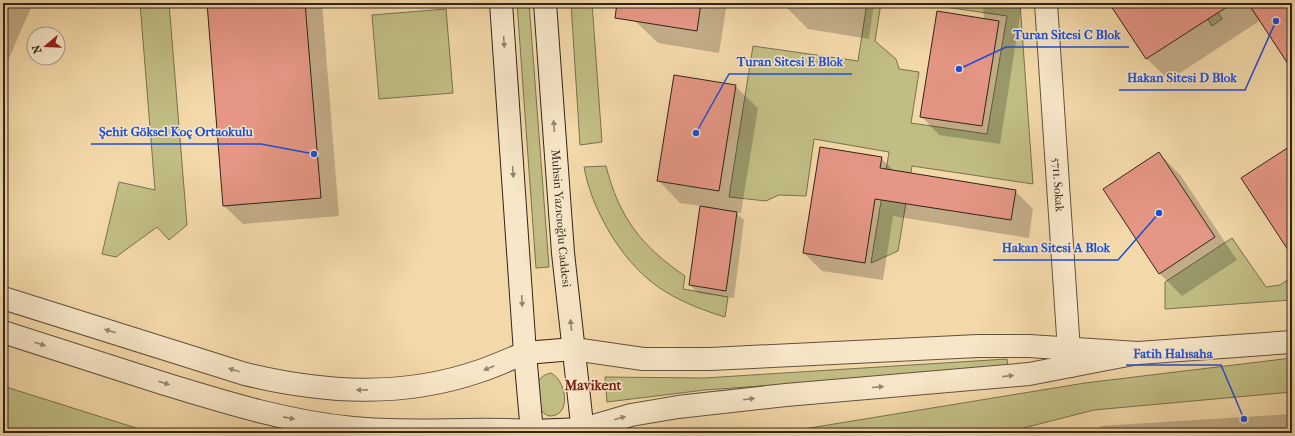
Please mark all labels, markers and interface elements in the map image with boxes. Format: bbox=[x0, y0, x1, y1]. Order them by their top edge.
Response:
callout: Turan Sitesi C Blok bbox=[1006, 22, 1129, 47]
north arrow bbox=[26, 26, 66, 66]
text: Turan Sitesi C Blok bbox=[1012, 27, 1122, 42]
one-way arrow bbox=[500, 36, 507, 48]
text: N bbox=[29, 42, 45, 55]
callout: Turan Sitesi E Blok bbox=[729, 49, 852, 74]
text: Turan Sitesi E Blok bbox=[736, 54, 845, 69]
callout: Hakan Sitesi D Blok bbox=[1119, 65, 1245, 90]
text: Hakan Sitesi D Blok bbox=[1127, 70, 1238, 85]
callout: Şehit Göksel Koç Ortaokulu bbox=[91, 119, 261, 144]
one-way arrow bbox=[551, 120, 558, 132]
text: Şehit Göksel Koç Ortaokulu bbox=[99, 124, 254, 140]
street label: Muhsin Yazıcıoğlu Caddesi bbox=[549, 149, 574, 288]
street label: 5711. Sokak bbox=[1049, 157, 1067, 213]
one-way arrow bbox=[509, 166, 516, 178]
callout: Hakan Sitesi A Blok bbox=[993, 235, 1118, 260]
text: Hakan Sitesi A Blok bbox=[1002, 240, 1112, 255]
one-way arrow bbox=[519, 295, 526, 307]
one-way arrow bbox=[568, 319, 574, 331]
one-way arrow bbox=[103, 328, 115, 334]
callout: Fatih Halısaha bbox=[1126, 340, 1221, 365]
one-way arrow bbox=[34, 341, 46, 347]
text: Fatih Halısaha bbox=[1132, 346, 1214, 361]
one-way arrow bbox=[482, 365, 494, 371]
one-way arrow bbox=[227, 367, 239, 373]
one-way arrow bbox=[1002, 373, 1014, 380]
district label: Mavikent bbox=[563, 377, 623, 394]
one-way arrow bbox=[158, 380, 170, 386]
one-way arrow bbox=[872, 384, 884, 391]
one-way arrow bbox=[356, 387, 368, 394]
one-way arrow bbox=[743, 396, 755, 402]
one-way arrow bbox=[283, 415, 295, 421]
one-way arrow bbox=[614, 415, 626, 421]

